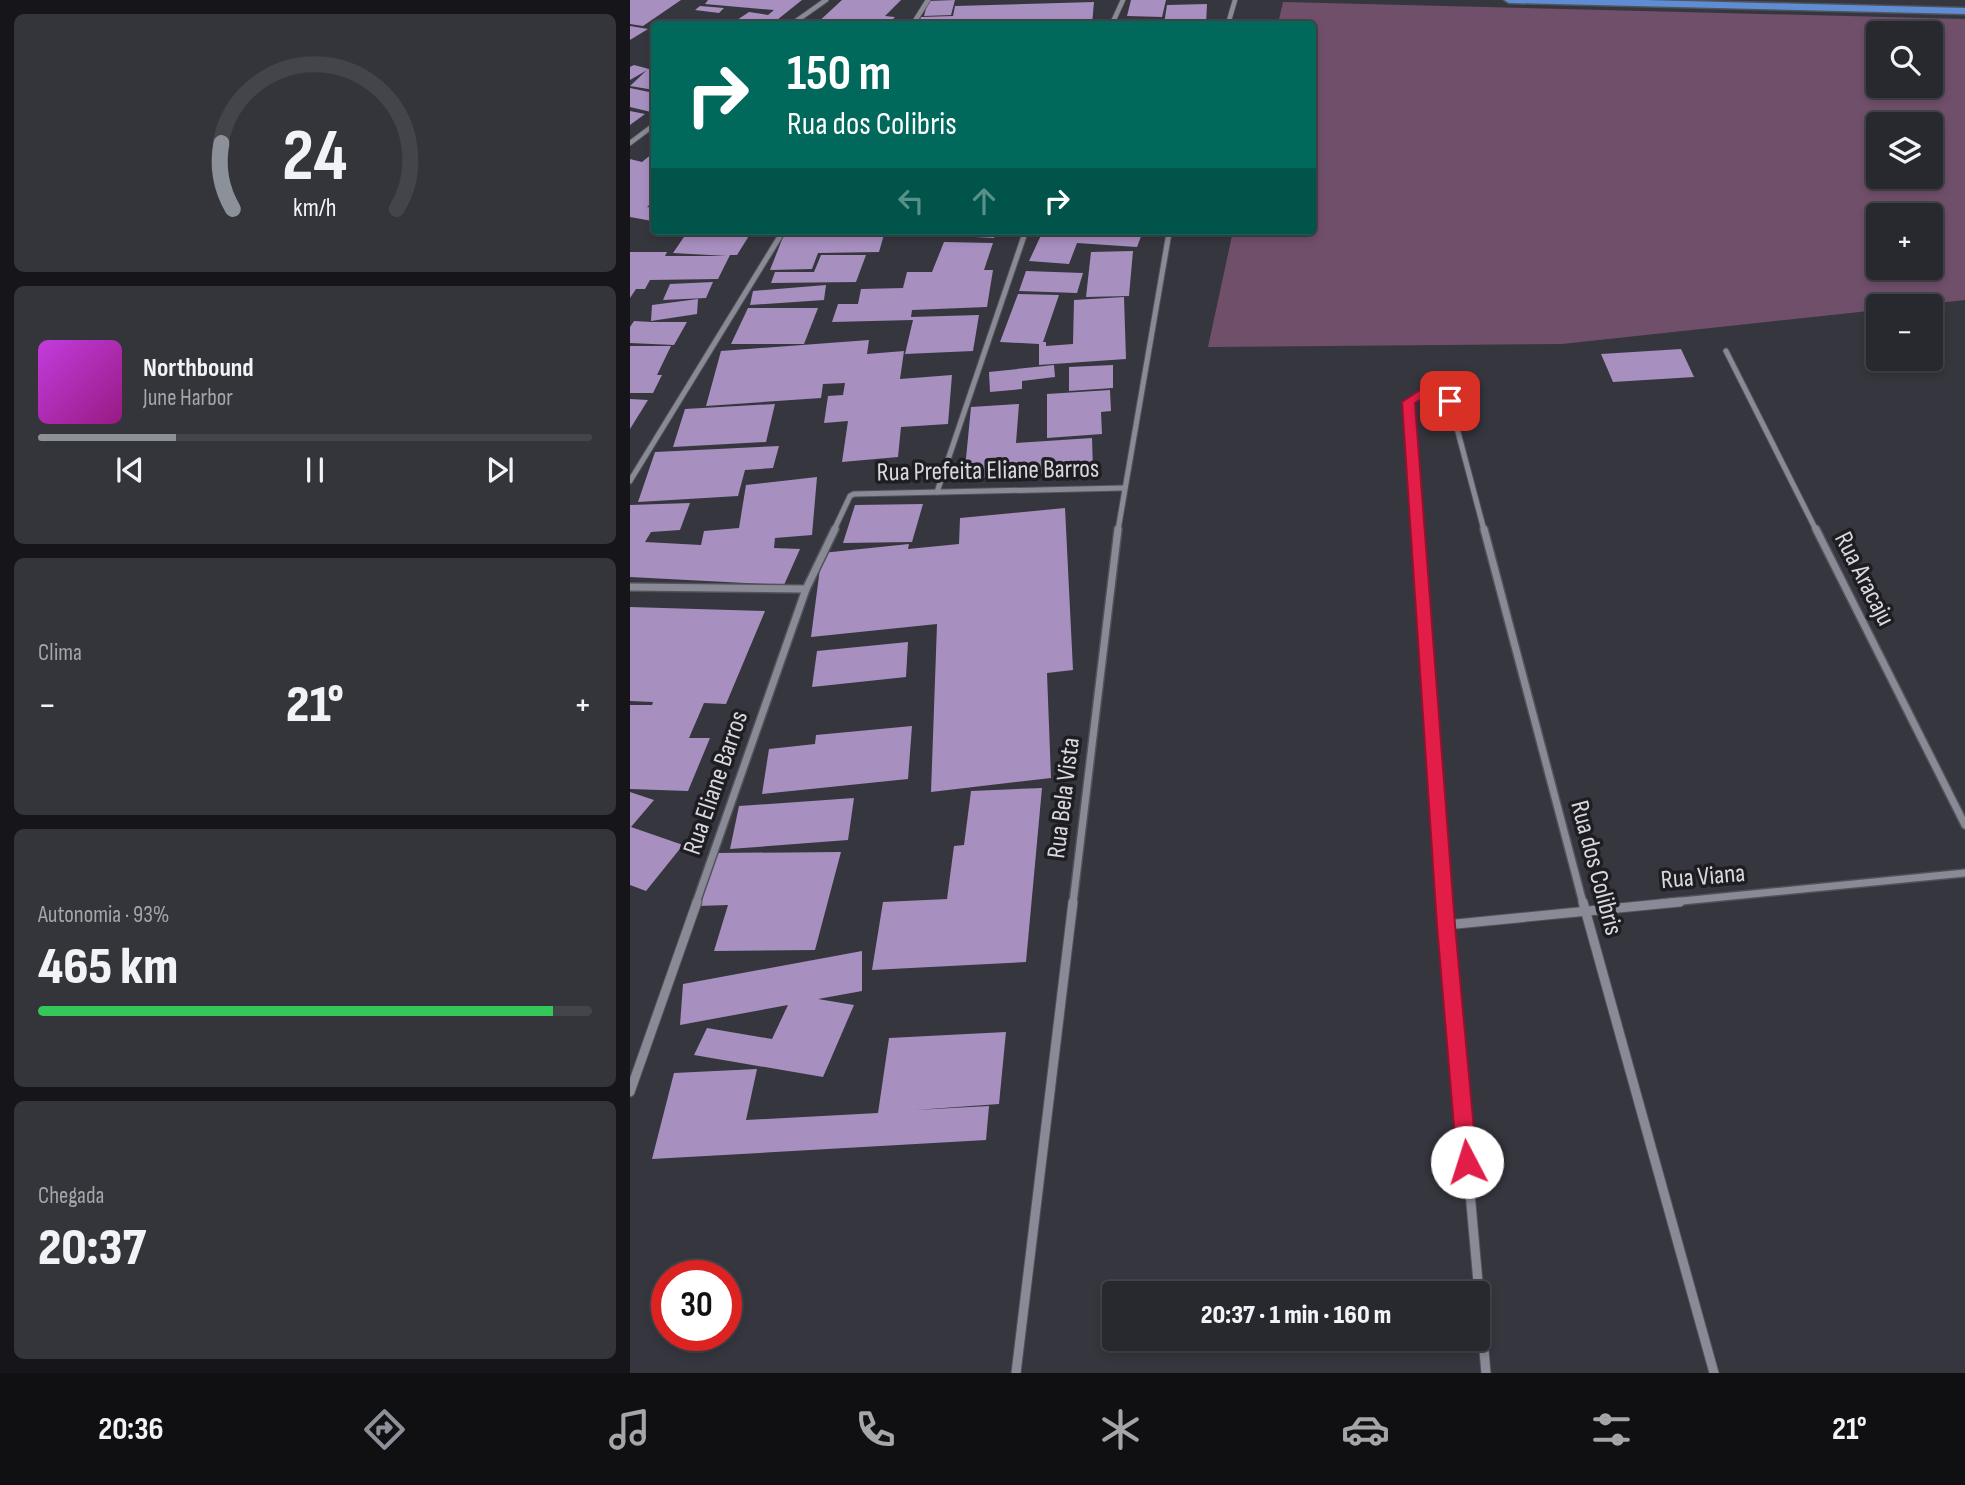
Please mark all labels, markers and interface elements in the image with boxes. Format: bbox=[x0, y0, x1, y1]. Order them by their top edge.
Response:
map controls bbox=[1866, 21, 1943, 371]
button: search bbox=[1866, 21, 1943, 98]
text: 150 m bbox=[787, 45, 891, 104]
icon: right bbox=[672, 49, 763, 140]
text: Rua dos Colibris bbox=[787, 105, 957, 144]
button: layers bbox=[1866, 112, 1943, 189]
text: 24 bbox=[282, 113, 348, 201]
icon: left bbox=[892, 182, 930, 220]
icon: ahead bbox=[965, 182, 1003, 220]
icon: right bbox=[1038, 182, 1076, 220]
text: km/h bbox=[293, 193, 337, 224]
button: + bbox=[1866, 203, 1943, 280]
button: − bbox=[1866, 294, 1943, 371]
text: Northbound bbox=[143, 353, 254, 384]
pin bbox=[1420, 371, 1480, 431]
icon: arrive bbox=[1431, 382, 1469, 420]
text: June Harbor bbox=[143, 384, 233, 412]
icon: previous bbox=[111, 451, 149, 489]
icon: pause bbox=[296, 451, 334, 489]
icon: next bbox=[481, 451, 519, 489]
street label: Rua Prefeita Eliane Barros bbox=[876, 454, 1100, 488]
street label: Rua Aracaju bbox=[1827, 527, 1901, 631]
text: Clima bbox=[38, 639, 82, 667]
text: 21° bbox=[286, 674, 344, 737]
text: − bbox=[38, 683, 57, 728]
text: + bbox=[573, 683, 592, 728]
street label: Rua Eliane Barros bbox=[677, 707, 755, 859]
street label: Rua Bela Vista bbox=[1041, 736, 1087, 860]
street label: Rua dos Colibris bbox=[1563, 797, 1629, 939]
street label: Rua Viana bbox=[1659, 858, 1747, 896]
text: Autonomia · 93% bbox=[38, 901, 170, 929]
text: 465 km bbox=[38, 936, 178, 999]
position arrow bbox=[1430, 1125, 1504, 1199]
text: Chegada bbox=[38, 1182, 104, 1210]
text: 20:37 bbox=[38, 1217, 146, 1280]
speed limit sign: 30 bbox=[651, 1260, 742, 1351]
text: 20:37 · 1 min · 160 m bbox=[1201, 1300, 1391, 1331]
icon: directions bbox=[360, 1405, 409, 1454]
icon: music bbox=[605, 1405, 654, 1454]
icon: phone bbox=[851, 1405, 900, 1454]
icon: climate bbox=[1096, 1405, 1145, 1454]
icon: car bbox=[1341, 1405, 1390, 1454]
icon: filters bbox=[1587, 1405, 1636, 1454]
text: 20:36 bbox=[98, 1410, 164, 1449]
text: 21° bbox=[1832, 1410, 1867, 1449]

